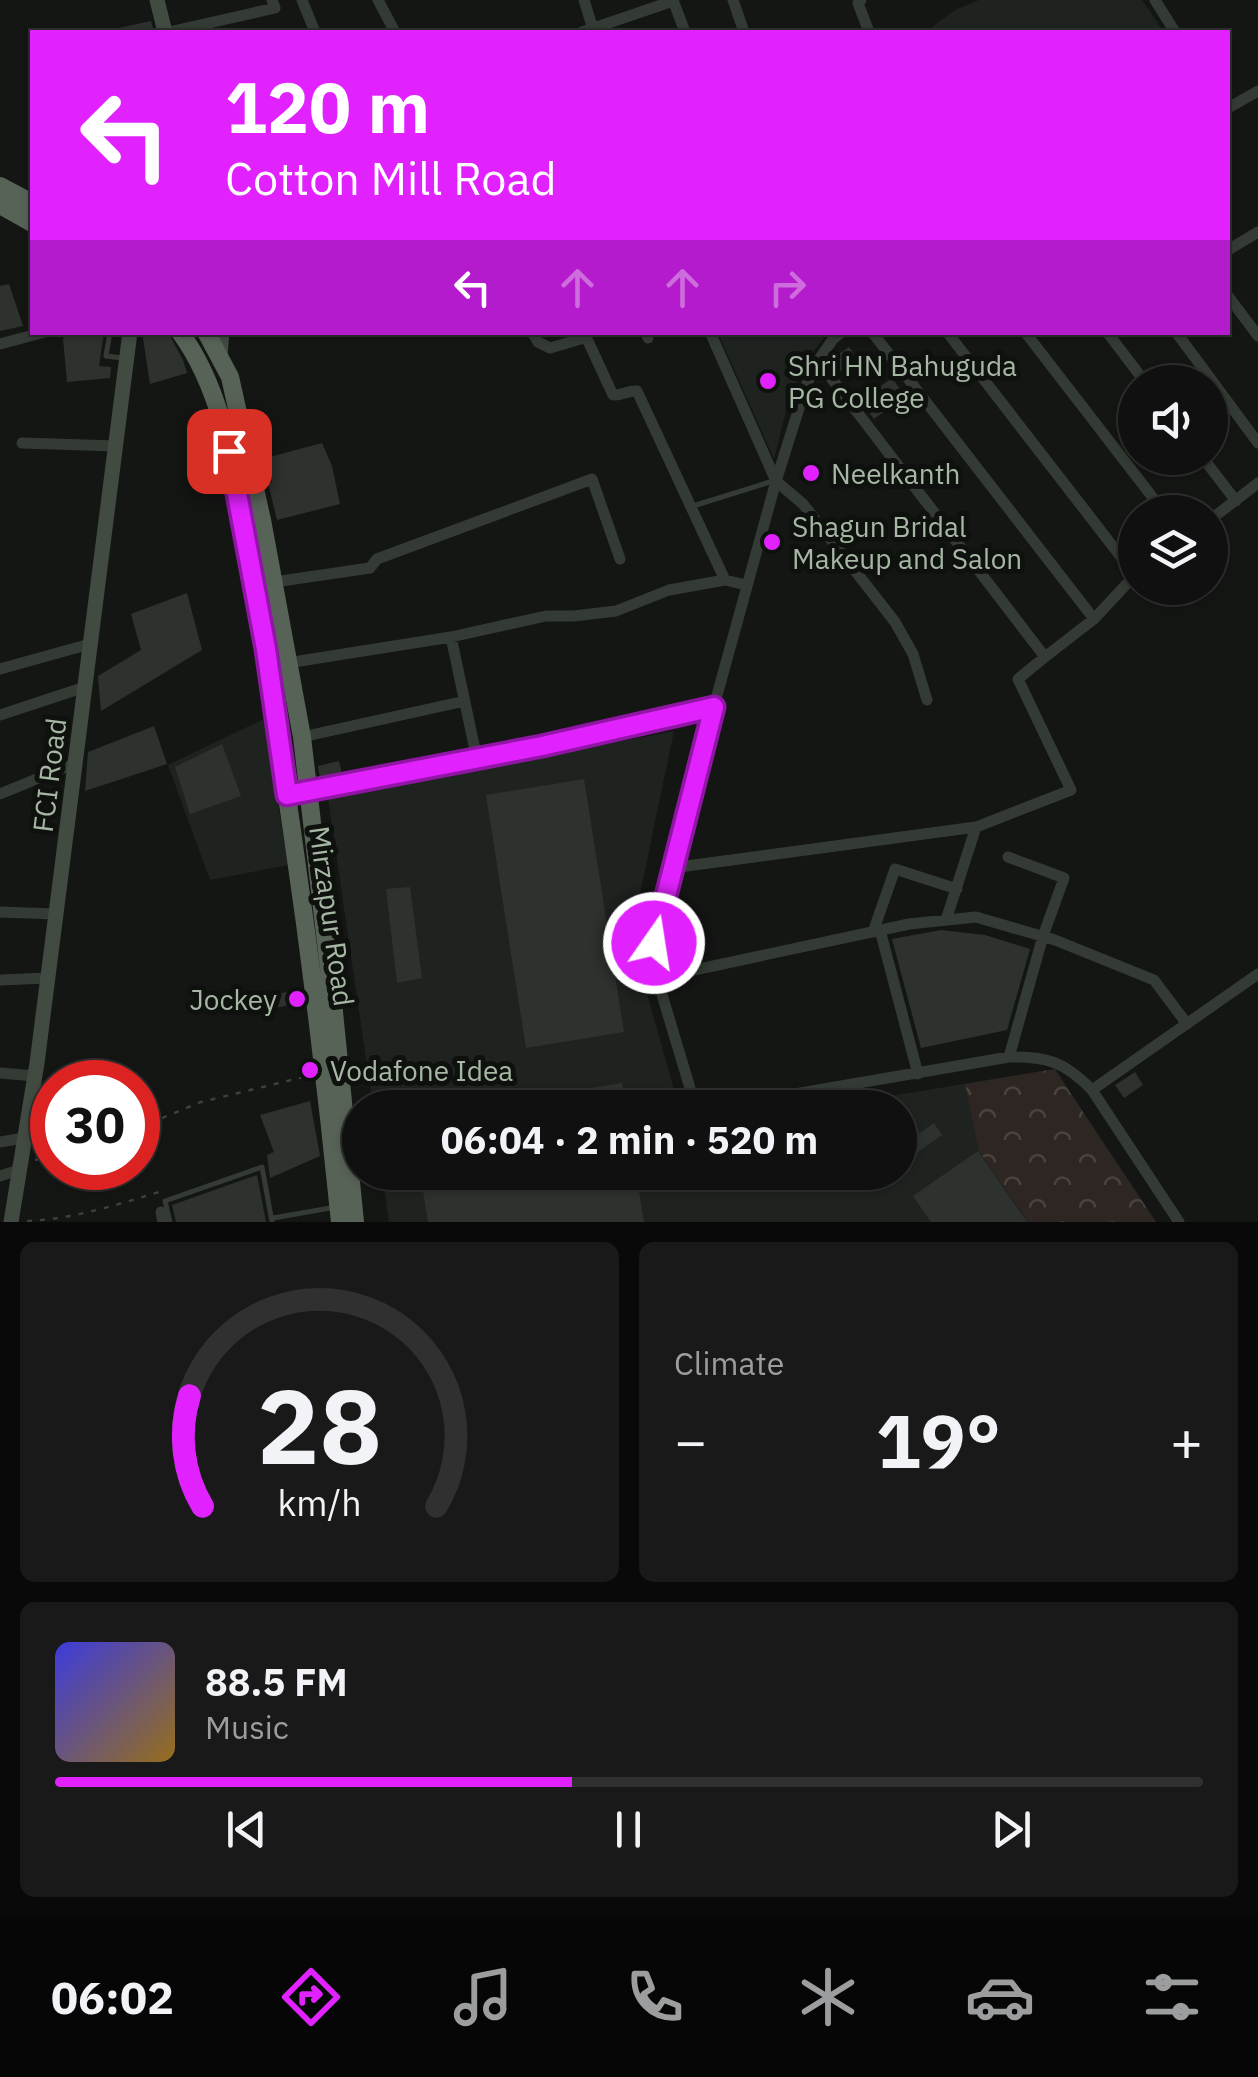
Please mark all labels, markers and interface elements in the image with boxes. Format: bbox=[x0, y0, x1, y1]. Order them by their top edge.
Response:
text: 120 m bbox=[225, 61, 430, 152]
icon: left bbox=[60, 70, 190, 200]
text: Cotton Mill Road bbox=[225, 149, 557, 207]
icon: left bbox=[445, 260, 500, 315]
icon: ahead bbox=[550, 260, 605, 315]
icon: ahead bbox=[655, 260, 710, 315]
icon: right bbox=[760, 260, 815, 315]
place label: Shri HN Bahuguda PG College bbox=[788, 347, 1017, 416]
map controls bbox=[1118, 365, 1228, 605]
button: sound bbox=[1118, 365, 1228, 475]
marker: Shri HN Bahuguda PG College bbox=[757, 370, 779, 392]
pin bbox=[187, 409, 272, 494]
icon: arrive bbox=[202, 424, 257, 479]
place label: Neelkanth bbox=[831, 455, 960, 492]
marker: Neelkanth bbox=[800, 462, 822, 484]
button: layers bbox=[1118, 495, 1228, 605]
place label: Shagun Bridal Makeup and Salon bbox=[792, 508, 1022, 577]
marker: Shagun Bridal Makeup and Salon bbox=[761, 531, 783, 553]
street label: FCI Road bbox=[24, 716, 74, 834]
street label: Mirzapur Road bbox=[301, 824, 363, 1008]
position arrow bbox=[602, 891, 706, 995]
place label: Jockey bbox=[189, 981, 277, 1018]
marker: Jockey bbox=[286, 988, 308, 1010]
place label: Vodafone Idea bbox=[330, 1052, 513, 1089]
marker: Vodafone Idea bbox=[299, 1059, 321, 1081]
speed limit sign: 30 bbox=[30, 1060, 160, 1190]
text: 06:04 · 2 min · 520 m bbox=[441, 1115, 818, 1164]
text: Climate bbox=[674, 1342, 784, 1384]
text: 28 bbox=[257, 1357, 382, 1493]
text: 19° bbox=[876, 1391, 1001, 1489]
text: − bbox=[674, 1405, 707, 1476]
text: + bbox=[1170, 1405, 1203, 1476]
text: km/h bbox=[277, 1479, 362, 1526]
text: 88.5 FM bbox=[205, 1657, 348, 1706]
text: Music bbox=[205, 1706, 289, 1748]
icon: previous bbox=[219, 1802, 274, 1857]
icon: pause bbox=[601, 1802, 656, 1857]
icon: next bbox=[984, 1802, 1039, 1857]
icon: directions bbox=[276, 1962, 346, 2032]
icon: music bbox=[448, 1962, 518, 2032]
icon: phone bbox=[620, 1962, 690, 2032]
icon: climate bbox=[793, 1962, 863, 2032]
icon: car bbox=[965, 1962, 1035, 2032]
icon: filters bbox=[1137, 1962, 1207, 2032]
text: 06:02 bbox=[51, 1968, 174, 2026]

